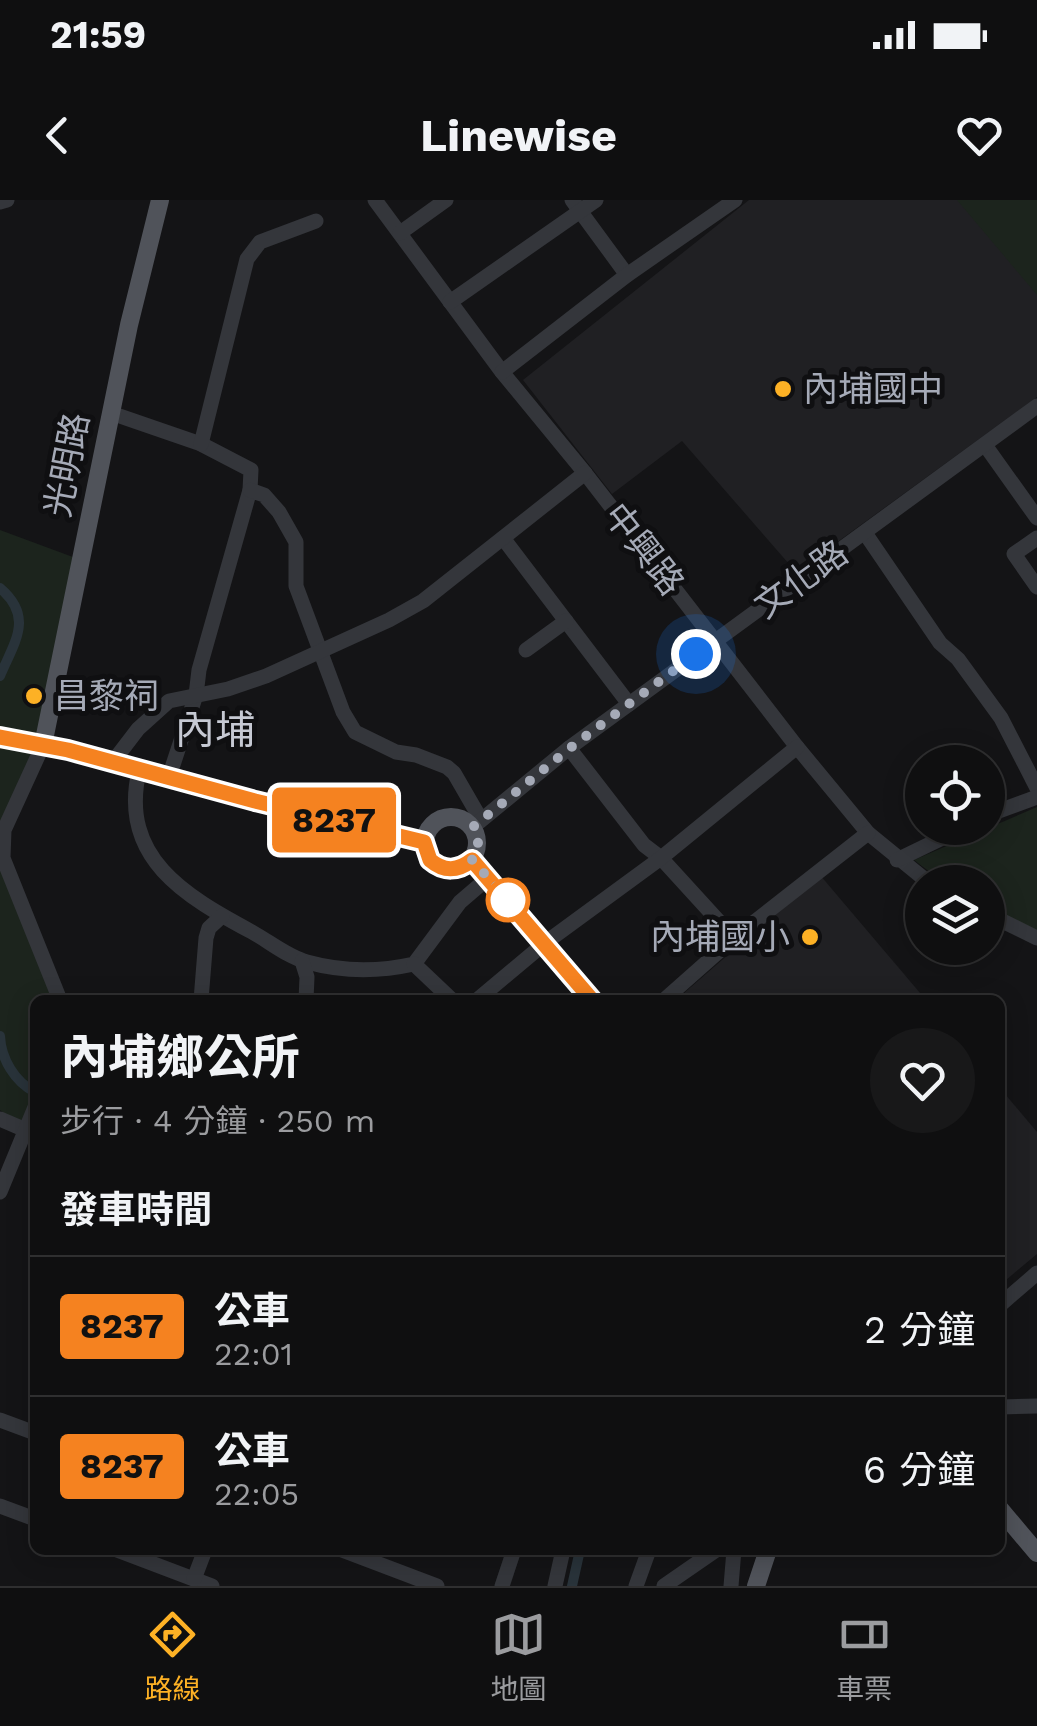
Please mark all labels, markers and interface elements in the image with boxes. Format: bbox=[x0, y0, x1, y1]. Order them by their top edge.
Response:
text: 21:59 bbox=[50, 13, 146, 57]
icon: back bbox=[30, 108, 85, 163]
icon: heart bbox=[952, 108, 1007, 163]
text: Linewise bbox=[420, 109, 617, 162]
place label: 內埔國中 bbox=[803, 368, 943, 410]
marker: 內埔國中 bbox=[772, 378, 794, 400]
street label: 光明路 bbox=[36, 409, 98, 521]
street label: 中興路 bbox=[595, 495, 693, 603]
street label: 文化路 bbox=[746, 531, 856, 627]
your location bbox=[671, 629, 721, 679]
place label: 昌黎祠 bbox=[54, 675, 159, 717]
marker: 昌黎祠 bbox=[23, 685, 45, 707]
district label: 內埔 bbox=[175, 707, 255, 754]
map controls bbox=[905, 745, 1005, 965]
button: locate bbox=[905, 745, 1005, 845]
line badge: 8237 bbox=[264, 788, 404, 852]
text: 8237 bbox=[292, 799, 376, 841]
button: layers bbox=[905, 865, 1005, 965]
unlabelled marker bbox=[487, 879, 529, 921]
place label: 內埔國小 bbox=[650, 916, 790, 958]
marker: 內埔國小 bbox=[799, 926, 821, 948]
button: heart bbox=[870, 1028, 975, 1133]
text: 內埔鄉公所 bbox=[60, 1029, 300, 1086]
text: 步行 · 4 分鐘 · 250 m bbox=[60, 1102, 375, 1140]
text: 發車時間 bbox=[60, 1188, 212, 1232]
text: 公車 bbox=[214, 1289, 290, 1333]
text: 8237 bbox=[80, 1305, 164, 1347]
text: 2 分鐘 bbox=[864, 1308, 975, 1352]
text: 22:01 bbox=[214, 1335, 293, 1373]
text: 公車 bbox=[214, 1429, 290, 1473]
text: 8237 bbox=[80, 1445, 164, 1487]
text: 6 分鐘 bbox=[863, 1448, 975, 1492]
text: 22:05 bbox=[214, 1475, 299, 1513]
tab: 路線 bbox=[145, 1607, 201, 1707]
tab: 地圖 bbox=[490, 1607, 546, 1707]
tab: 車票 bbox=[836, 1607, 892, 1707]

